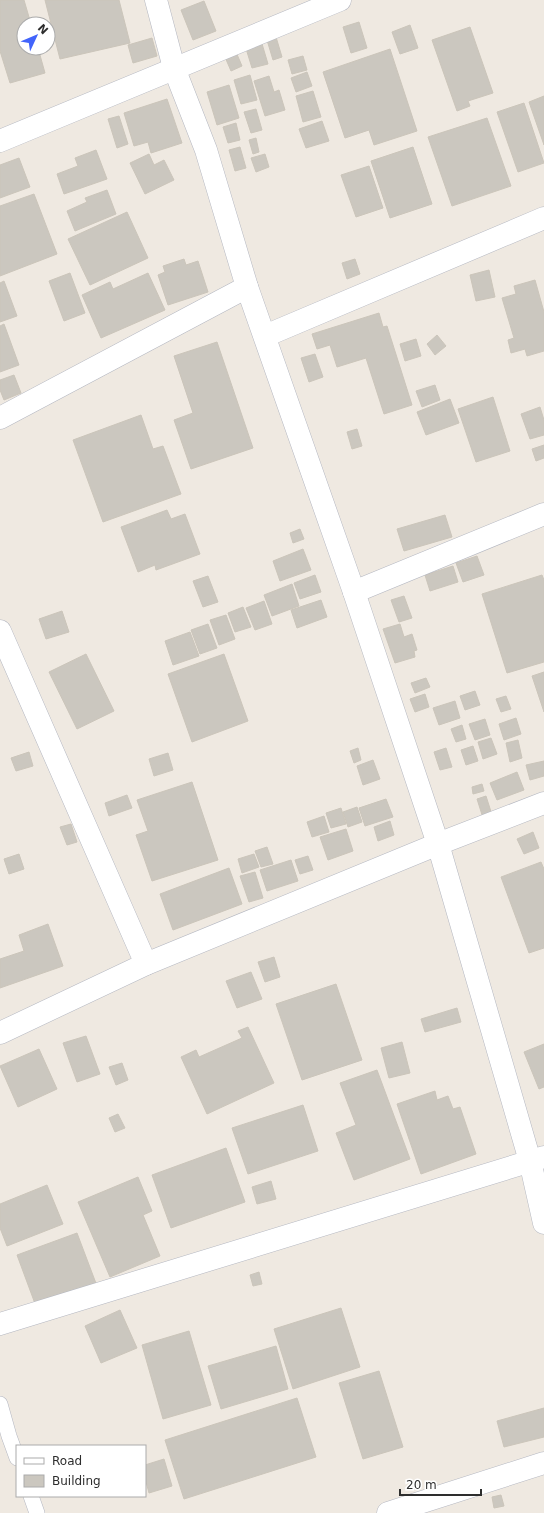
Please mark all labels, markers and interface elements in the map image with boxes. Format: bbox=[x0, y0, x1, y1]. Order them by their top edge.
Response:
north arrow bbox=[16, 16, 56, 56]
text: N bbox=[35, 22, 51, 37]
legend bbox=[16, 1445, 146, 1497]
text: Road bbox=[52, 1454, 82, 1468]
scale bar bbox=[400, 1471, 481, 1497]
text: Building bbox=[52, 1474, 101, 1488]
text: 20 m bbox=[406, 1478, 437, 1492]

